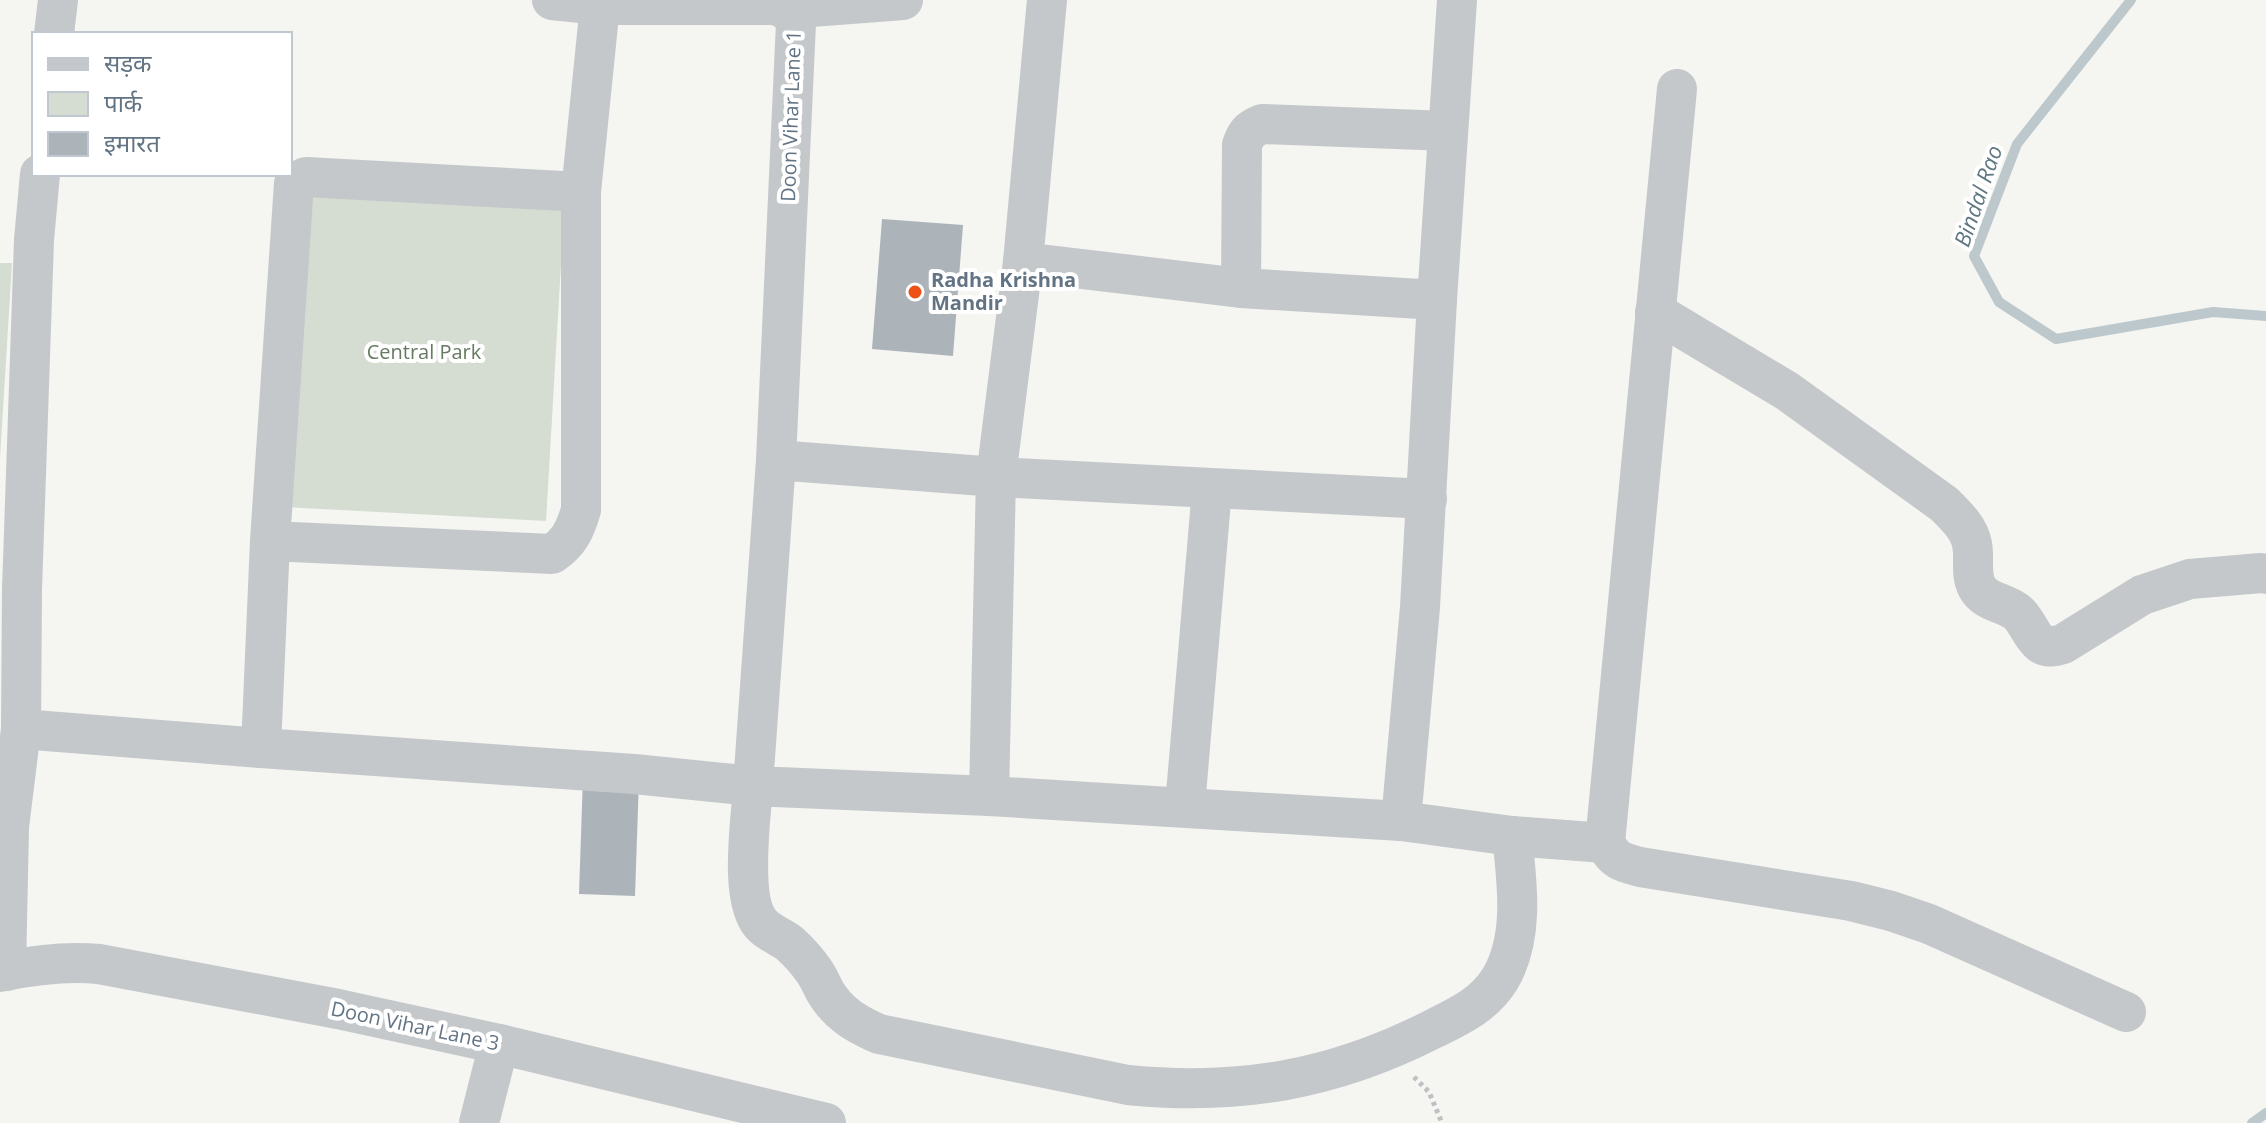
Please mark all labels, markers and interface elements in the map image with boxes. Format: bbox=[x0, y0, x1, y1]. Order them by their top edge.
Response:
street label: Doon Vihar Lane 1 bbox=[774, 30, 807, 202]
legend bbox=[32, 32, 292, 176]
text: सड़क bbox=[104, 46, 152, 79]
text: पार्क bbox=[104, 86, 143, 119]
text: इमारत bbox=[104, 126, 161, 159]
water label: Bindal Rao bbox=[1946, 141, 2008, 250]
place label: Radha Krishna Mandir bbox=[931, 266, 1076, 316]
marker: Radha Krishna Mandir bbox=[906, 283, 924, 301]
park label: Central Park bbox=[367, 338, 482, 365]
street label: Doon Vihar Lane 3 bbox=[328, 994, 502, 1057]

